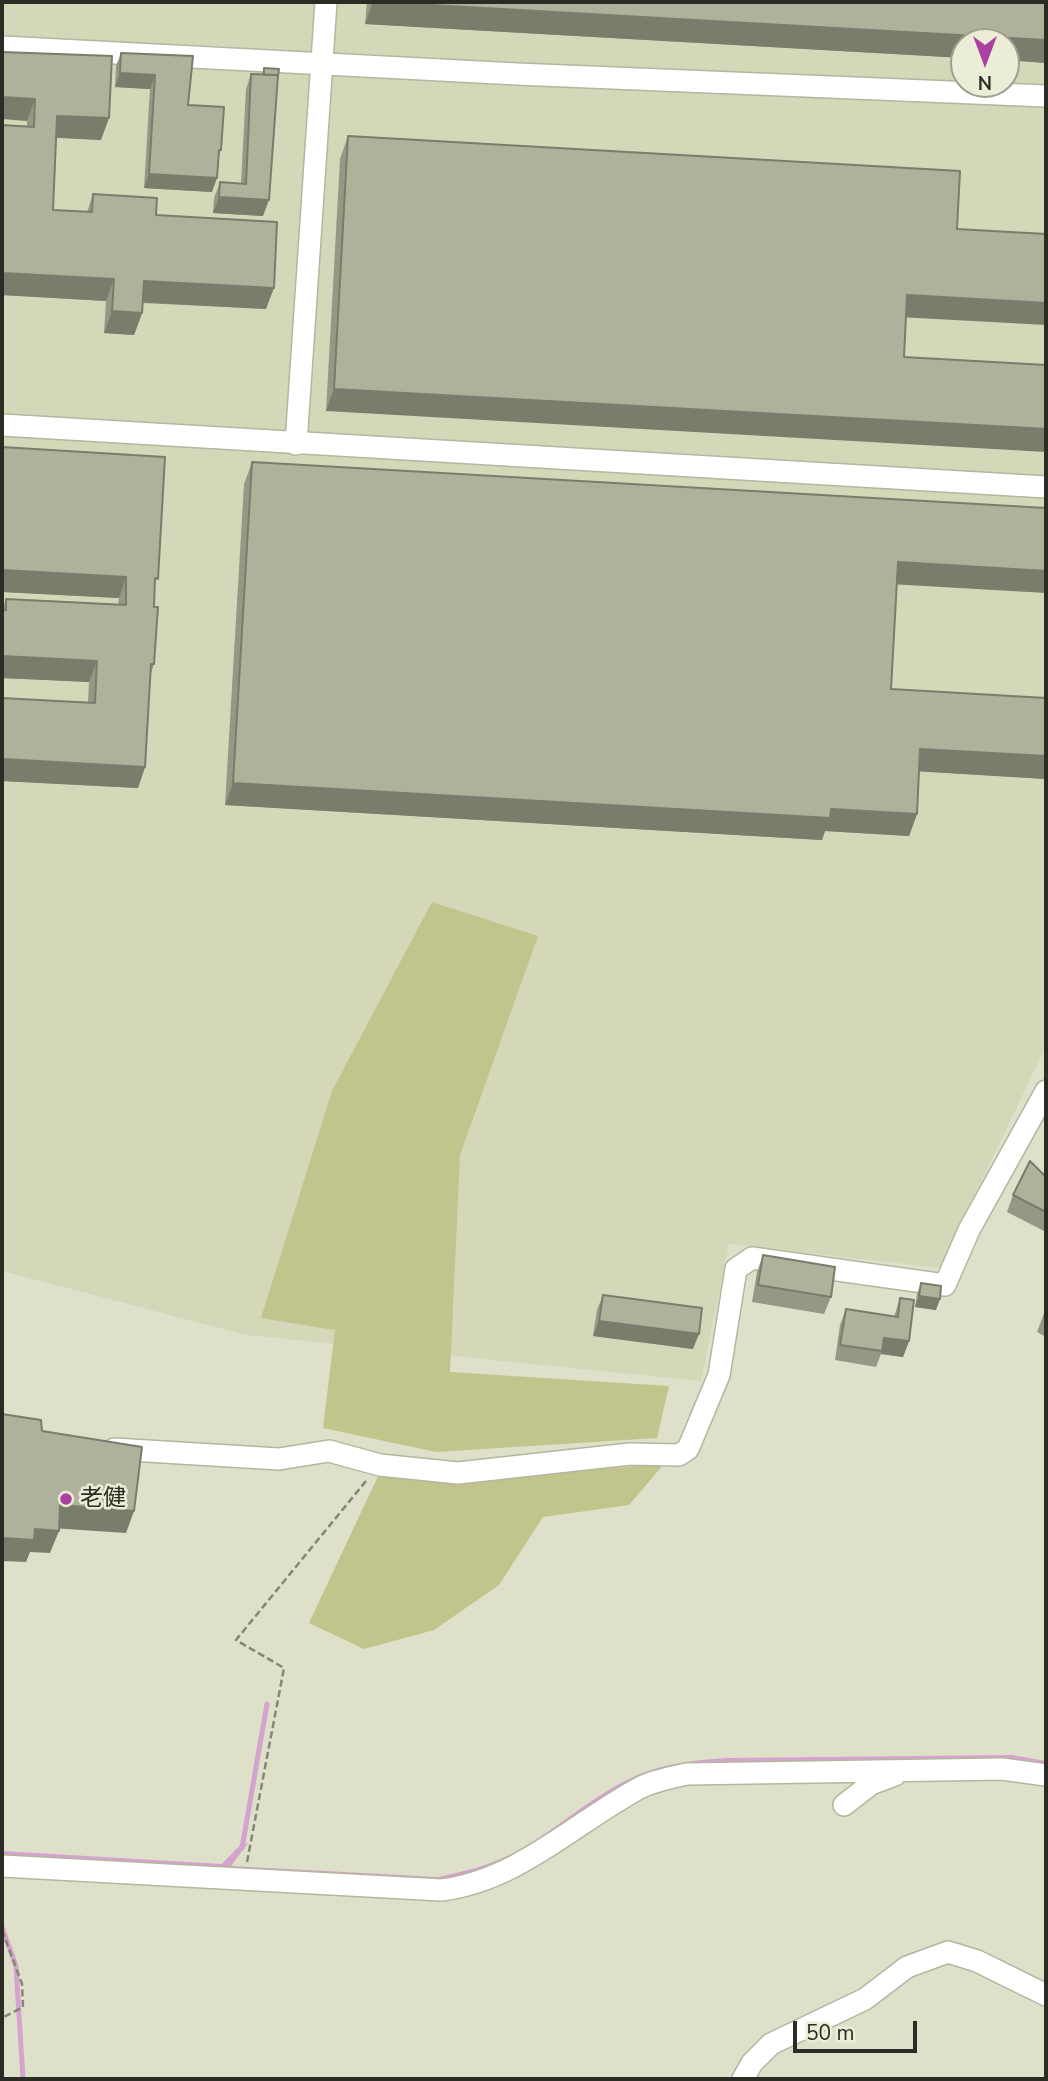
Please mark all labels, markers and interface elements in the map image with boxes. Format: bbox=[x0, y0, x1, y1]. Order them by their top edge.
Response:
north arrow bbox=[950, 28, 1020, 98]
text: N bbox=[978, 69, 992, 95]
place label: 老健 bbox=[80, 1485, 126, 1513]
marker: 老健 bbox=[58, 1491, 74, 1507]
scale bar bbox=[796, 2008, 920, 2052]
text: 50 m bbox=[806, 2019, 855, 2047]

